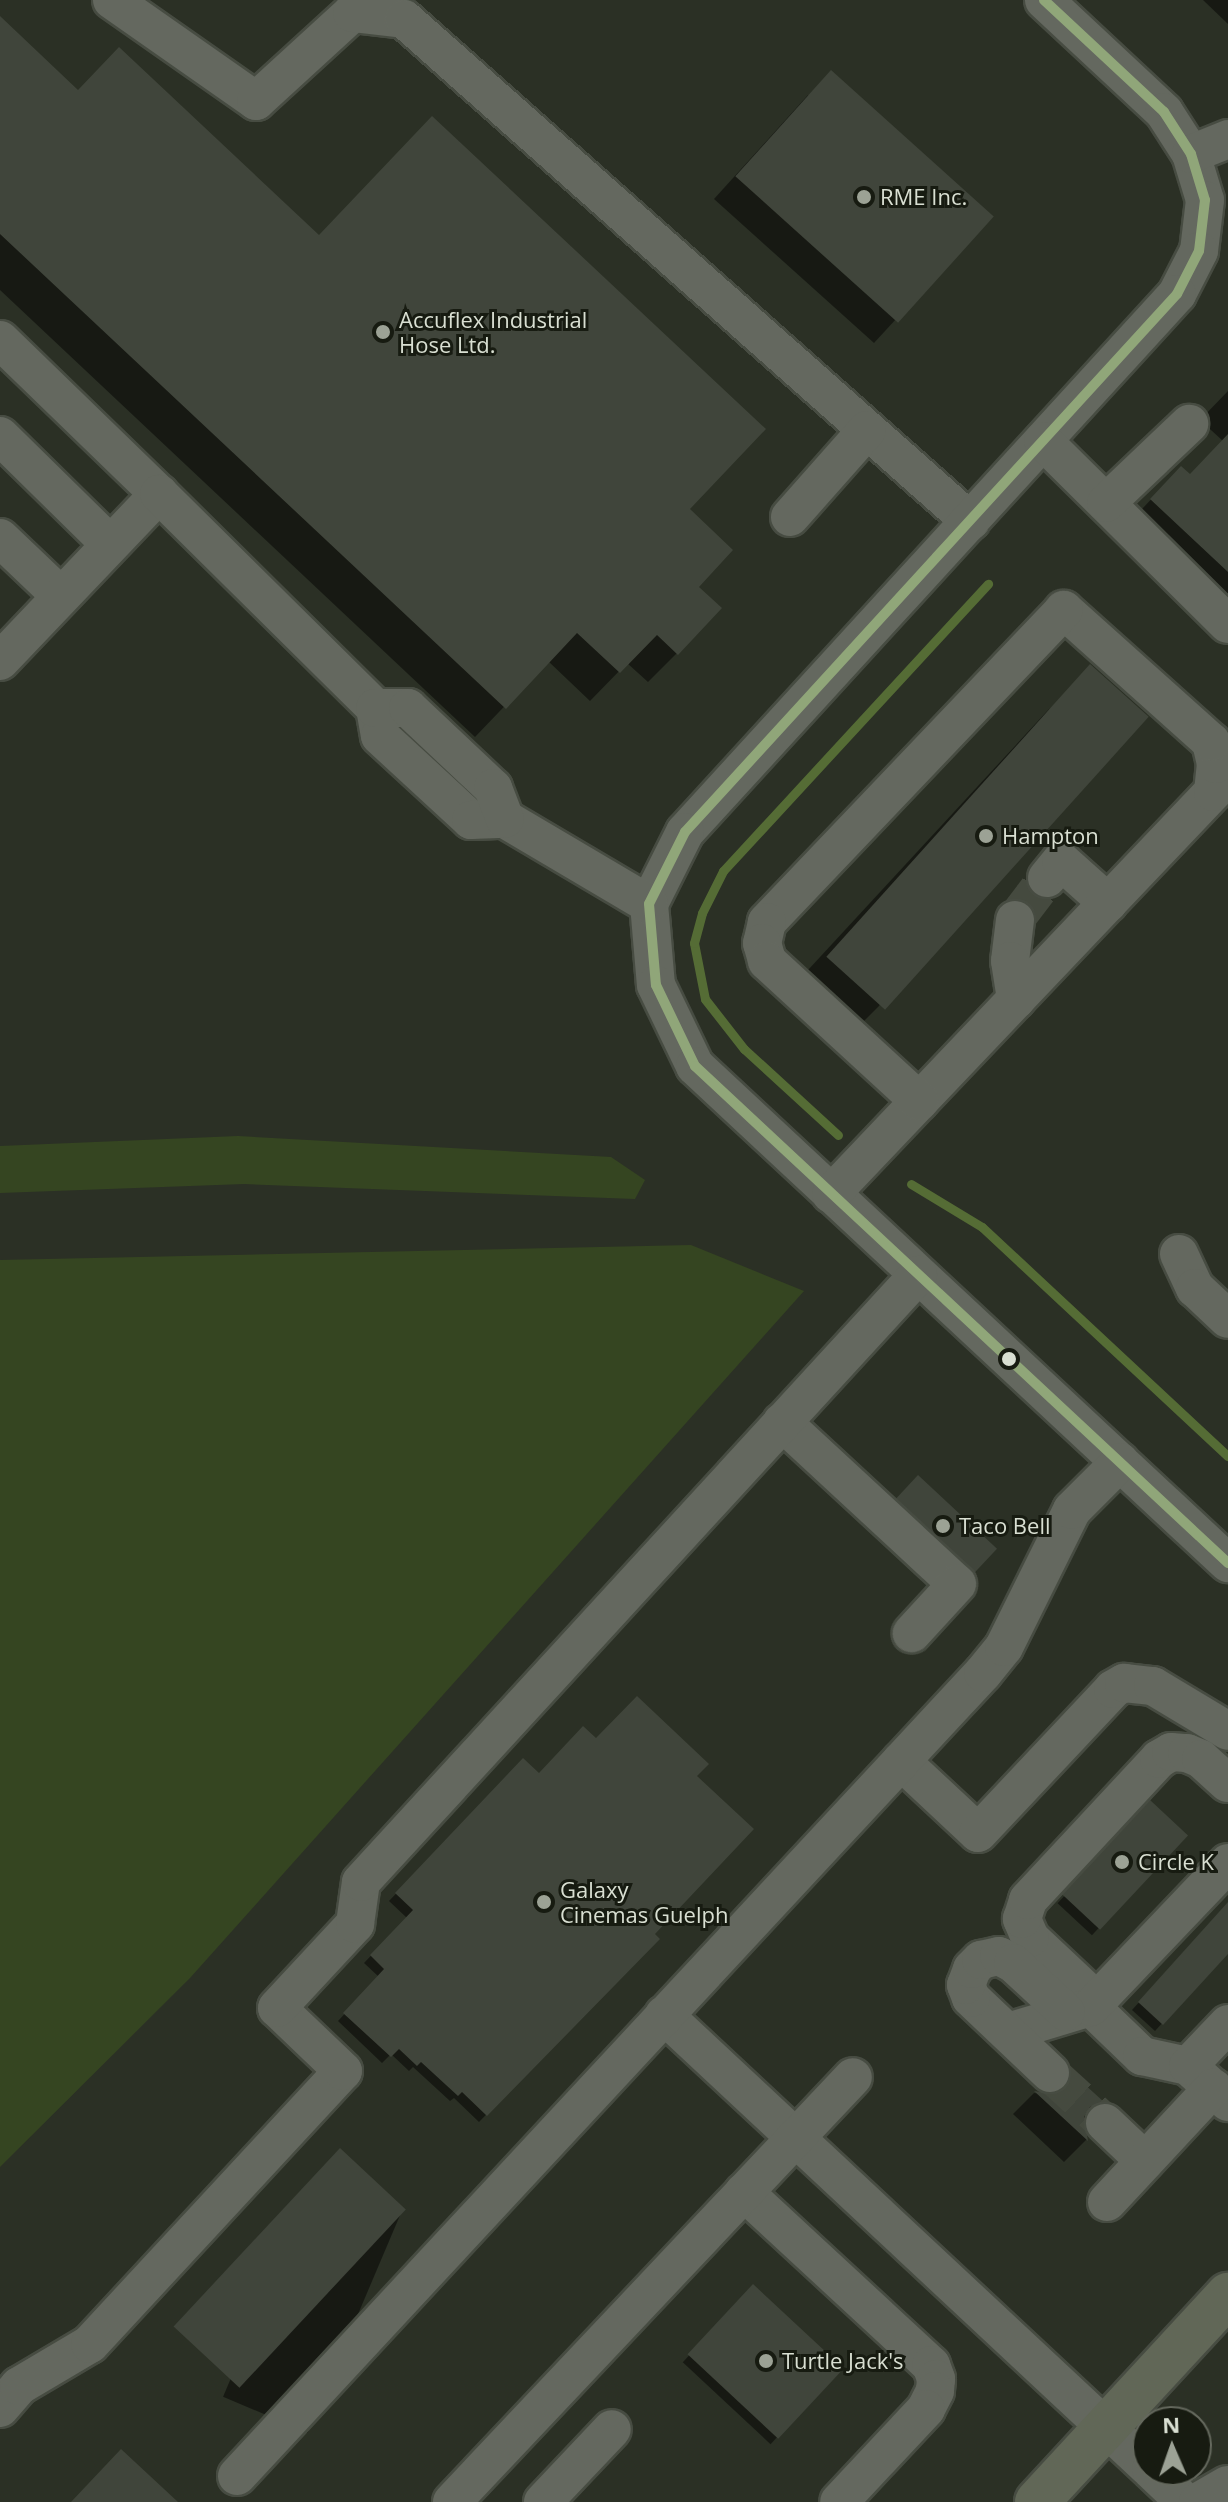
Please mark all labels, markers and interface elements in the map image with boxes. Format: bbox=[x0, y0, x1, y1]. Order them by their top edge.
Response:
place label: RME Inc. bbox=[880, 184, 967, 210]
marker: RME Inc. bbox=[855, 188, 873, 206]
place label: Accuflex Industrial Hose Ltd. bbox=[399, 306, 587, 358]
marker: Accuflex Industrial Hose Ltd. bbox=[374, 323, 392, 341]
place label: Hampton bbox=[1002, 823, 1099, 849]
marker: Hampton bbox=[977, 827, 995, 845]
unlabelled marker bbox=[1001, 1351, 1017, 1367]
place label: Taco Bell bbox=[959, 1513, 1051, 1539]
marker: Taco Bell bbox=[934, 1517, 952, 1535]
place label: Circle K bbox=[1138, 1849, 1214, 1875]
marker: Circle K bbox=[1113, 1853, 1131, 1871]
place label: Galaxy Cinemas Guelph bbox=[560, 1876, 728, 1928]
marker: Galaxy Cinemas Guelph bbox=[535, 1893, 553, 1911]
place label: Turtle Jack's bbox=[782, 2348, 904, 2374]
marker: Turtle Jack's bbox=[757, 2352, 775, 2370]
north arrow bbox=[1132, 2406, 1212, 2486]
text: N bbox=[1162, 2409, 1181, 2439]

